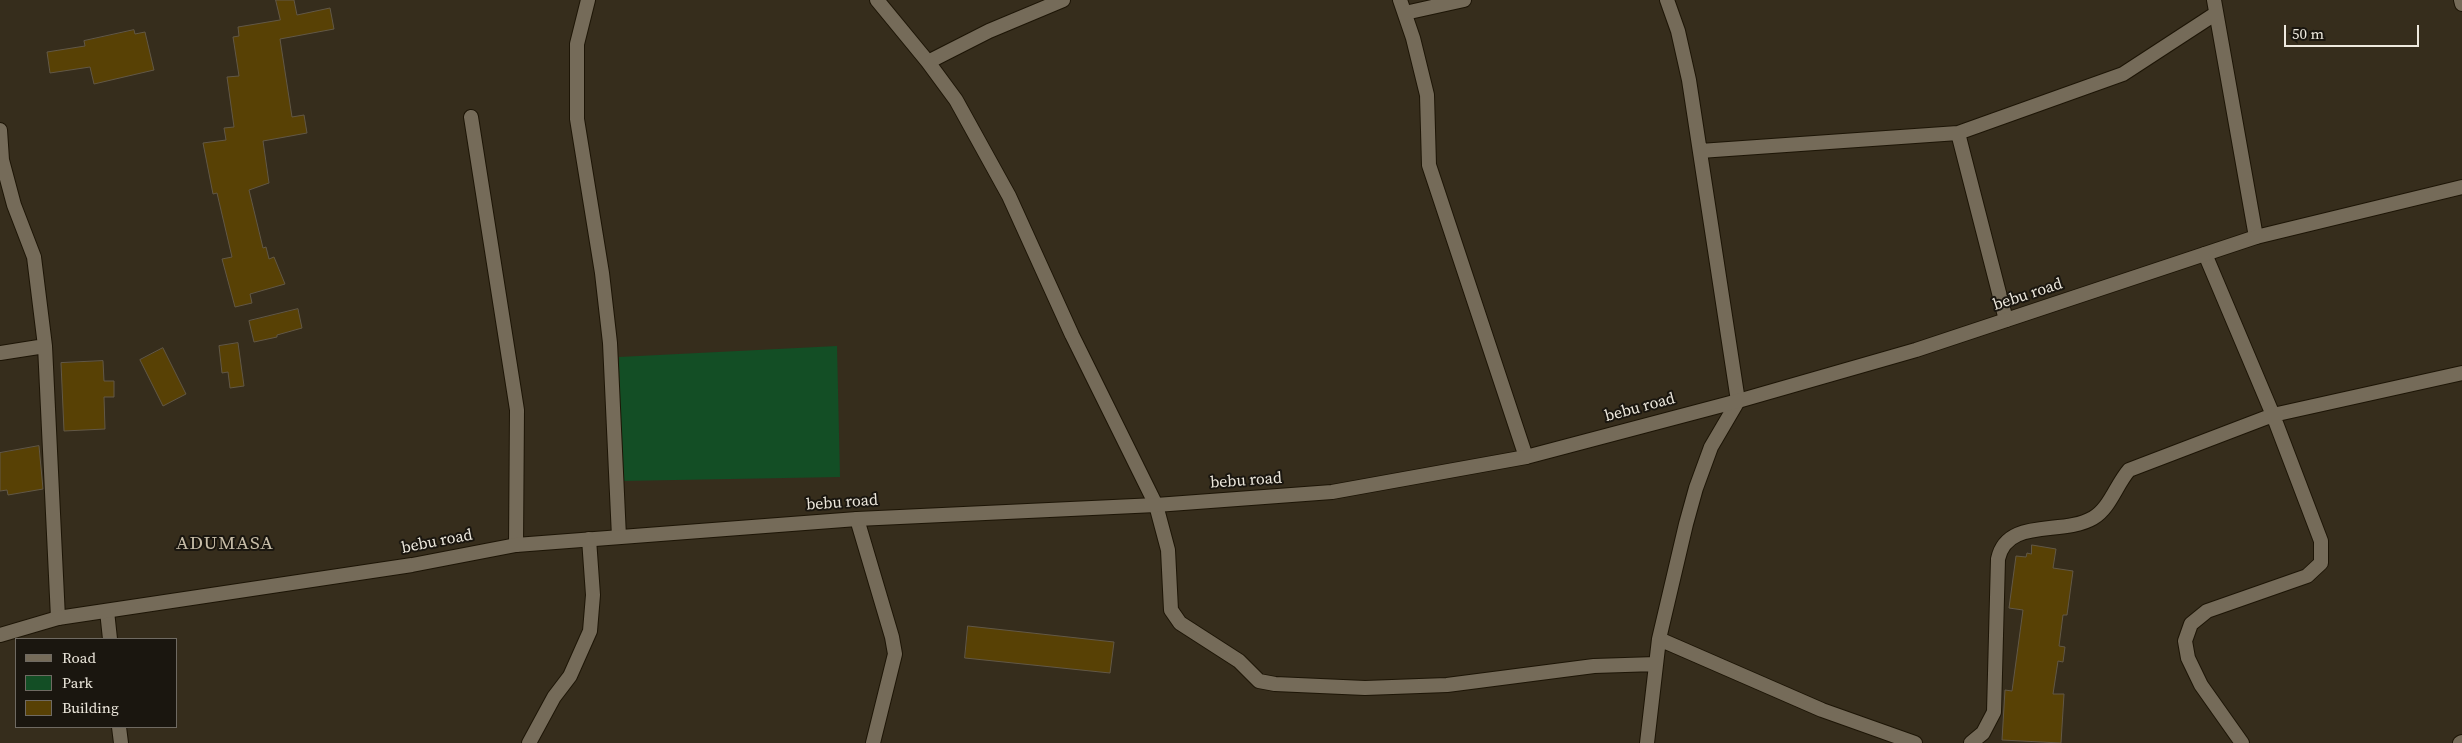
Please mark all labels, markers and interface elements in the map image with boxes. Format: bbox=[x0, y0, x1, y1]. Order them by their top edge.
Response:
scale bar bbox=[2287, 15, 2422, 47]
text: 50 m bbox=[2292, 23, 2324, 44]
street label: bebu road bbox=[1991, 275, 2065, 315]
street label: bebu road bbox=[1603, 389, 1677, 427]
street label: bebu road bbox=[1209, 469, 1283, 493]
street label: bebu road bbox=[805, 491, 879, 515]
street label: bebu road bbox=[400, 526, 474, 558]
district label: ADUMASA bbox=[175, 533, 275, 555]
legend bbox=[15, 638, 178, 728]
text: Road bbox=[62, 647, 96, 668]
text: Park bbox=[62, 672, 93, 693]
text: Building bbox=[62, 697, 119, 718]

